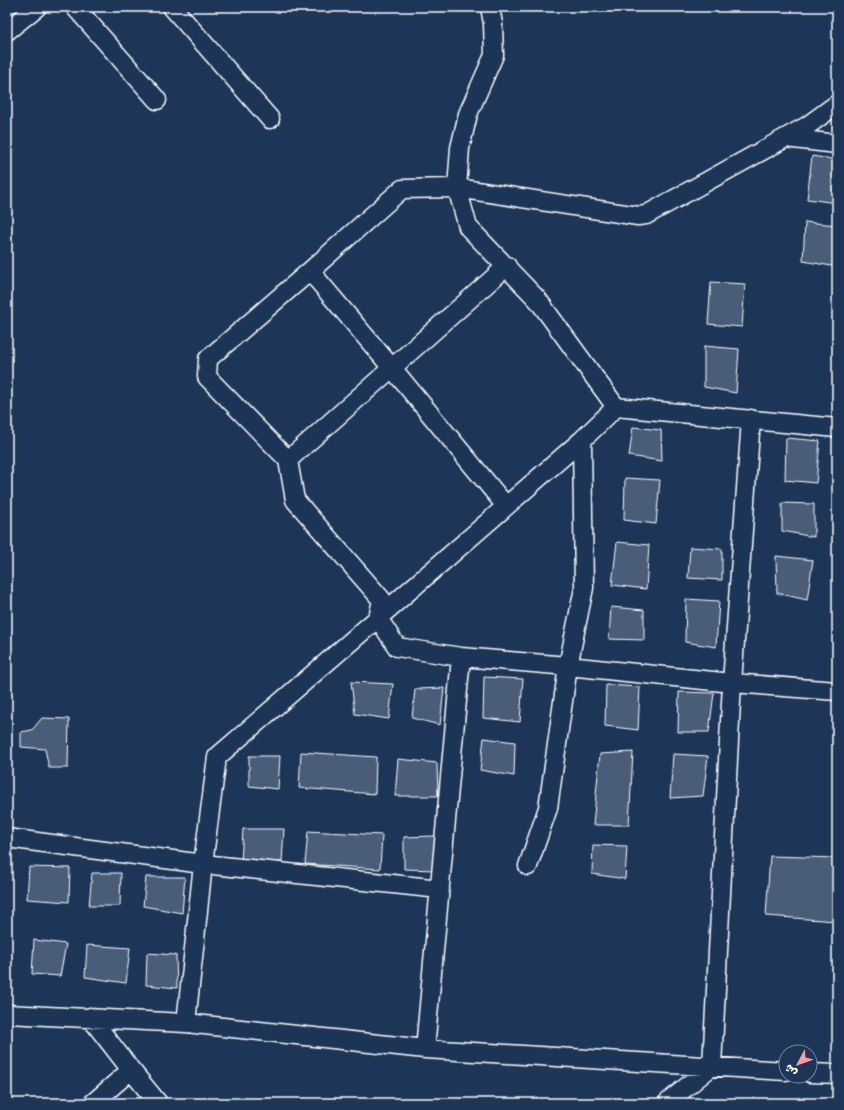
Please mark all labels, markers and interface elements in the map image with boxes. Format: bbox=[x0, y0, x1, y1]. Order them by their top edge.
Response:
north arrow bbox=[778, 1044, 818, 1084]
text: ش bbox=[781, 1061, 800, 1080]

